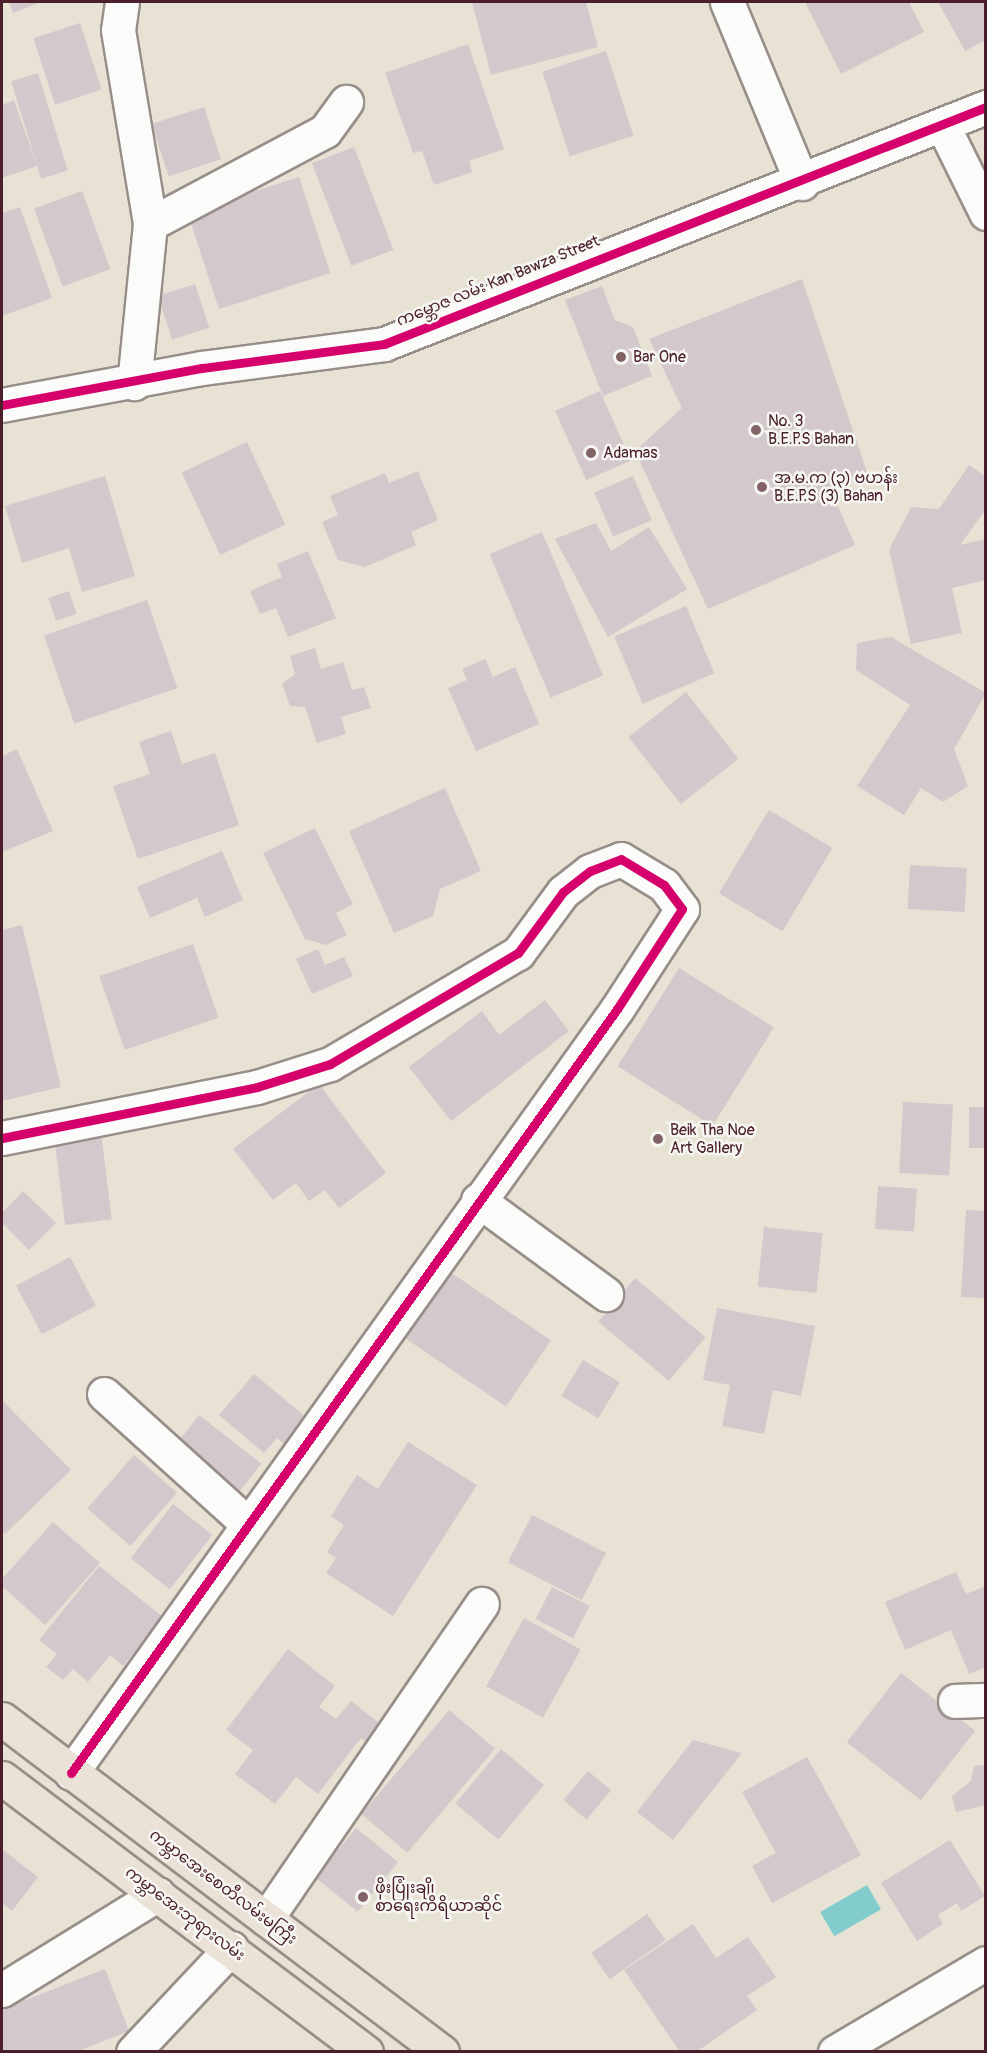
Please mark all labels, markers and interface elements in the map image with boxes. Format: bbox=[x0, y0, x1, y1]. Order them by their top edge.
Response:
street label: ကမ္ဘောဇ လမ်း Kan Bawza Street bbox=[394, 231, 602, 331]
place label: Bar One bbox=[633, 347, 686, 367]
marker: Bar One bbox=[614, 350, 628, 364]
place label: No. 3 B.E.P.S Bahan bbox=[768, 411, 854, 449]
marker: No. 3 B.E.P.S Bahan bbox=[749, 423, 763, 437]
place label: Adamas bbox=[603, 443, 657, 463]
marker: Adamas bbox=[584, 446, 598, 460]
place label: အ.မ.က (၃) ဗဟန်း B.E.P.S (3) Bahan bbox=[774, 468, 898, 506]
marker: အ.မ.က (၃) ဗဟန်း B.E.P.S (3) Bahan bbox=[755, 480, 769, 494]
place label: Beik Tha Noe Art Gallery bbox=[670, 1120, 755, 1158]
marker: Beik Tha Noe Art Gallery bbox=[651, 1132, 665, 1146]
street label: ကမ္ဘာအေးစေတီလမ်းမကြီး bbox=[145, 1825, 301, 1949]
street label: ကမ္ဘာအေးဘုရားလမ်း bbox=[121, 1863, 249, 1965]
place label: ဖိုးပြုံးချို စာရေးကိရိယာဆိုင် bbox=[375, 1878, 502, 1916]
marker: ဖိုးပြုံးချို စာရေးကိရိယာဆိုင် bbox=[356, 1890, 370, 1904]

